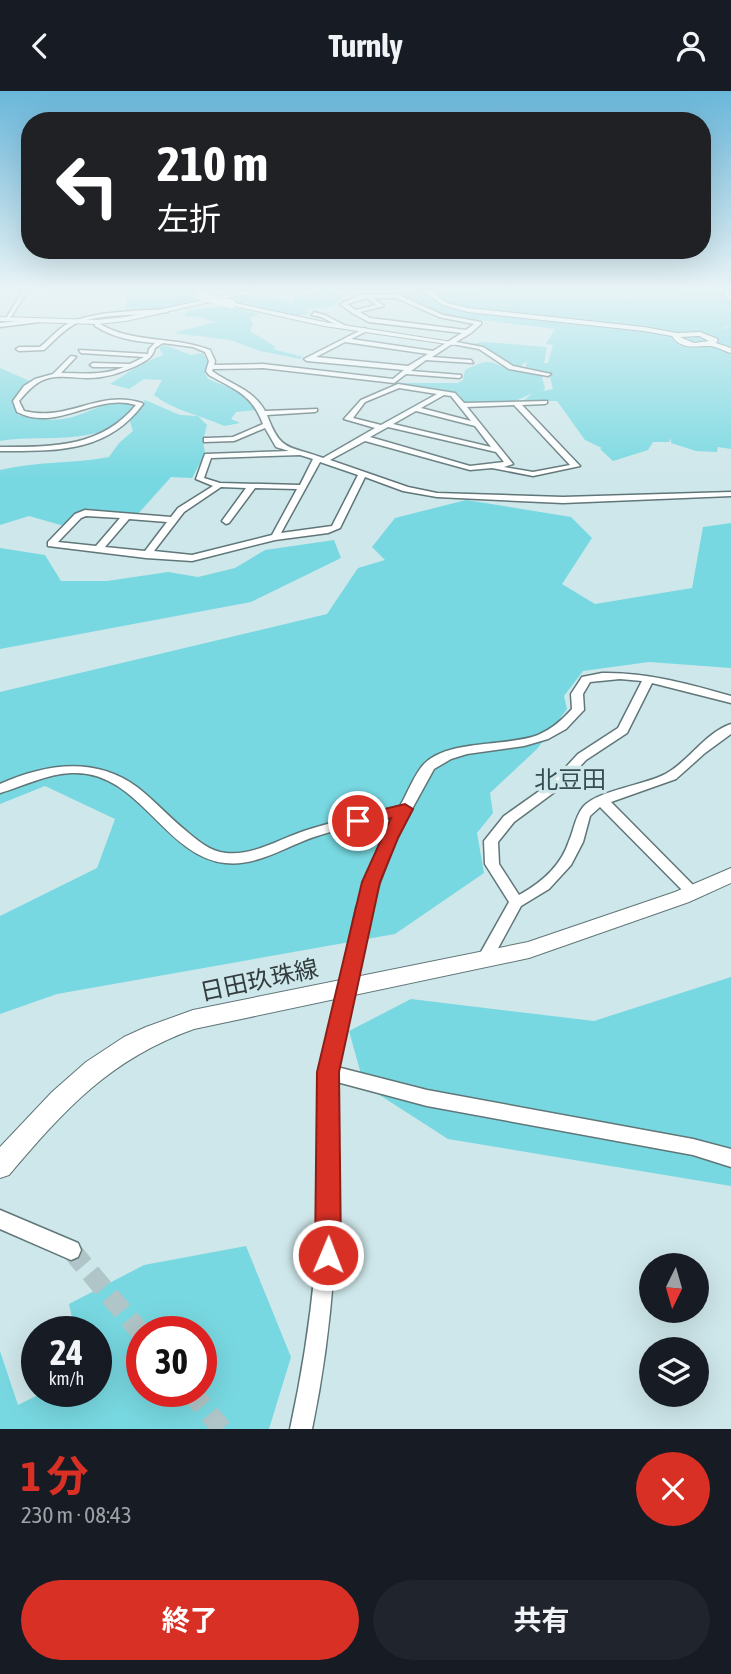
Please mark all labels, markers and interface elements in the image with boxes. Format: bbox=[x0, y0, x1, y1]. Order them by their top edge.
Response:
icon: back bbox=[21, 27, 59, 65]
text: Turnly bbox=[328, 27, 403, 64]
icon: person bbox=[672, 27, 710, 65]
text: 210 m bbox=[157, 135, 268, 191]
icon: left bbox=[42, 140, 133, 231]
text: 左折 bbox=[157, 200, 221, 237]
district label: 北豆田 bbox=[534, 766, 606, 793]
pin bbox=[328, 791, 388, 851]
icon: arrive bbox=[339, 802, 377, 840]
street label: 日田玖珠線 bbox=[198, 954, 320, 1006]
position arrow bbox=[291, 1218, 365, 1292]
north arrow bbox=[639, 1253, 709, 1323]
map controls bbox=[639, 1253, 709, 1407]
speed limit sign: 30 bbox=[126, 1316, 217, 1407]
text: 24 bbox=[50, 1332, 83, 1372]
button: layers bbox=[639, 1337, 709, 1407]
text: km/h bbox=[49, 1368, 84, 1389]
text: 1 分 bbox=[21, 1452, 89, 1500]
button: close bbox=[636, 1452, 710, 1526]
text: 230 m · 08:43 bbox=[21, 1502, 132, 1528]
button: 終了 bbox=[21, 1580, 359, 1660]
button: 共有 bbox=[373, 1580, 710, 1660]

